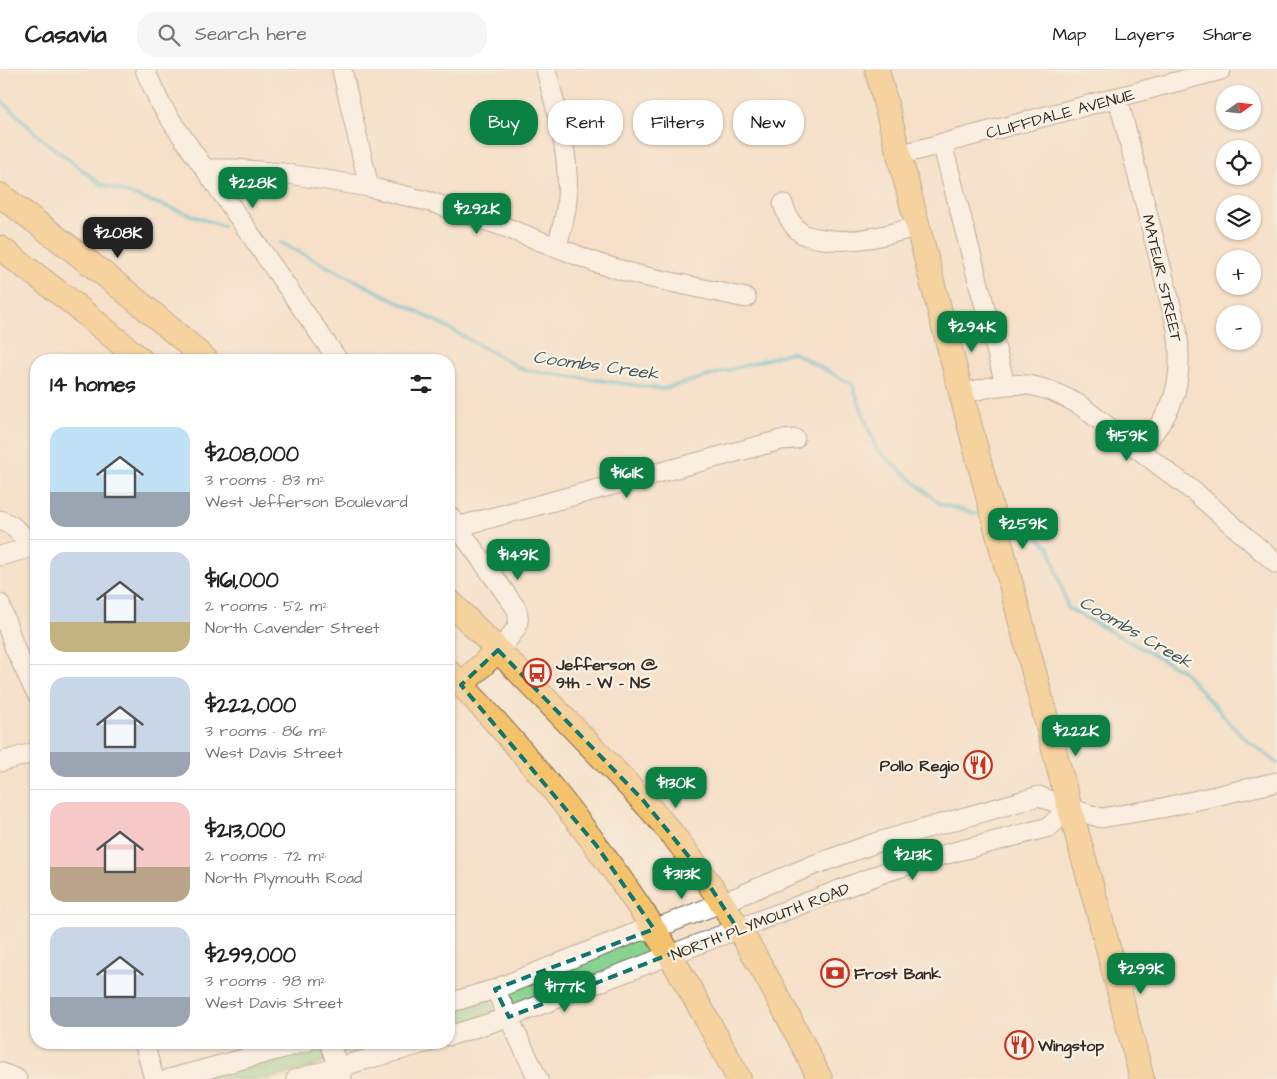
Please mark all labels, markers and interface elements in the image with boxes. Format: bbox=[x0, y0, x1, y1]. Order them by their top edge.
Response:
search box bbox=[137, 12, 487, 57]
text: Casavia bbox=[25, 18, 107, 52]
icon: search bbox=[155, 21, 183, 49]
text: Search here bbox=[195, 21, 307, 48]
text: Map bbox=[1052, 22, 1086, 47]
text: Layers bbox=[1114, 22, 1175, 47]
text: Share bbox=[1203, 22, 1252, 47]
street label: CLIFFDALE AVENUE bbox=[984, 83, 1137, 144]
north arrow bbox=[1216, 85, 1261, 130]
map controls bbox=[1216, 85, 1261, 350]
chip: Buy bbox=[470, 100, 538, 145]
chip: Rent bbox=[548, 100, 623, 145]
chip: Filters bbox=[633, 100, 723, 145]
chip: New bbox=[733, 100, 804, 145]
button: locate bbox=[1216, 140, 1261, 185]
pin: $228K bbox=[218, 166, 288, 209]
text: $228K bbox=[229, 172, 277, 194]
pin: $292K bbox=[442, 192, 512, 235]
button: layers bbox=[1216, 195, 1261, 240]
text: $292K bbox=[454, 198, 500, 220]
street label: MATEUR STREET bbox=[1137, 212, 1187, 344]
pin: $208K bbox=[83, 216, 153, 259]
text: $208K bbox=[94, 222, 142, 244]
button: + bbox=[1216, 250, 1261, 295]
button: − bbox=[1216, 305, 1261, 350]
pin: $294K bbox=[937, 310, 1007, 353]
text: $294K bbox=[948, 316, 996, 338]
water label: Coombs Creek bbox=[532, 344, 661, 387]
text: 14 homes bbox=[50, 370, 136, 399]
icon: filters bbox=[407, 370, 435, 398]
pin: $159K bbox=[1092, 420, 1162, 462]
text: $159K bbox=[1106, 425, 1148, 447]
text: $208,000 bbox=[205, 440, 299, 469]
icon: home bbox=[90, 447, 150, 507]
pin: $161K bbox=[592, 456, 662, 499]
text: $161K bbox=[611, 462, 643, 484]
text: 3 rooms · 83 m² bbox=[205, 469, 325, 491]
text: West Jefferson Boulevard bbox=[205, 491, 408, 513]
pin: $259K bbox=[988, 508, 1058, 550]
text: $259K bbox=[999, 513, 1047, 535]
pin: $149K bbox=[483, 538, 553, 581]
text: $149K bbox=[498, 544, 538, 566]
text: $161,000 bbox=[205, 566, 279, 595]
icon: home bbox=[90, 572, 150, 632]
water label: Coombs Creek bbox=[1075, 590, 1198, 675]
text: 2 rooms · 52 m² bbox=[205, 595, 328, 617]
text: North Cavender Street bbox=[205, 617, 380, 639]
place label: Jefferson @ 9th - W - NS bbox=[555, 654, 658, 694]
bus stop icon: Jefferson @ 9th - W - NS bbox=[522, 658, 552, 688]
text: $222,000 bbox=[205, 691, 296, 720]
icon: home bbox=[90, 697, 150, 757]
pin: $222K bbox=[1041, 714, 1111, 757]
text: 3 rooms · 86 m² bbox=[205, 720, 327, 742]
text: $222K bbox=[1053, 720, 1099, 742]
text: West Davis Street bbox=[205, 742, 343, 764]
restaurant icon: Pollo Regio bbox=[963, 750, 993, 780]
place label: Pollo Regio bbox=[880, 755, 960, 779]
pin: $130K bbox=[641, 766, 711, 809]
text: $130K bbox=[657, 772, 695, 794]
text: $213,000 bbox=[205, 816, 286, 845]
icon: home bbox=[90, 822, 150, 882]
pin: $213K bbox=[878, 838, 948, 881]
text: $213K bbox=[894, 844, 932, 866]
text: 2 rooms · 72 m² bbox=[205, 845, 327, 867]
pin: $313K bbox=[647, 858, 717, 900]
text: $313K bbox=[664, 863, 700, 885]
text: North Plymouth Road bbox=[205, 867, 362, 889]
street label: NORTH PLYMOUTH ROAD bbox=[668, 878, 853, 966]
text: $299,000 bbox=[205, 941, 296, 970]
icon: home bbox=[90, 947, 150, 1007]
pin: $299K bbox=[1106, 952, 1176, 995]
bank icon: Frost Bank bbox=[820, 958, 850, 988]
text: $299K bbox=[1118, 958, 1164, 980]
place label: Frost Bank bbox=[854, 963, 941, 985]
text: 3 rooms · 98 m² bbox=[205, 970, 326, 992]
pin: $177K bbox=[530, 970, 600, 1013]
text: $177K bbox=[545, 976, 585, 998]
text: West Davis Street bbox=[205, 992, 343, 1014]
restaurant icon: Wingstop bbox=[1004, 1030, 1034, 1060]
place label: Wingstop bbox=[1037, 1035, 1104, 1059]

